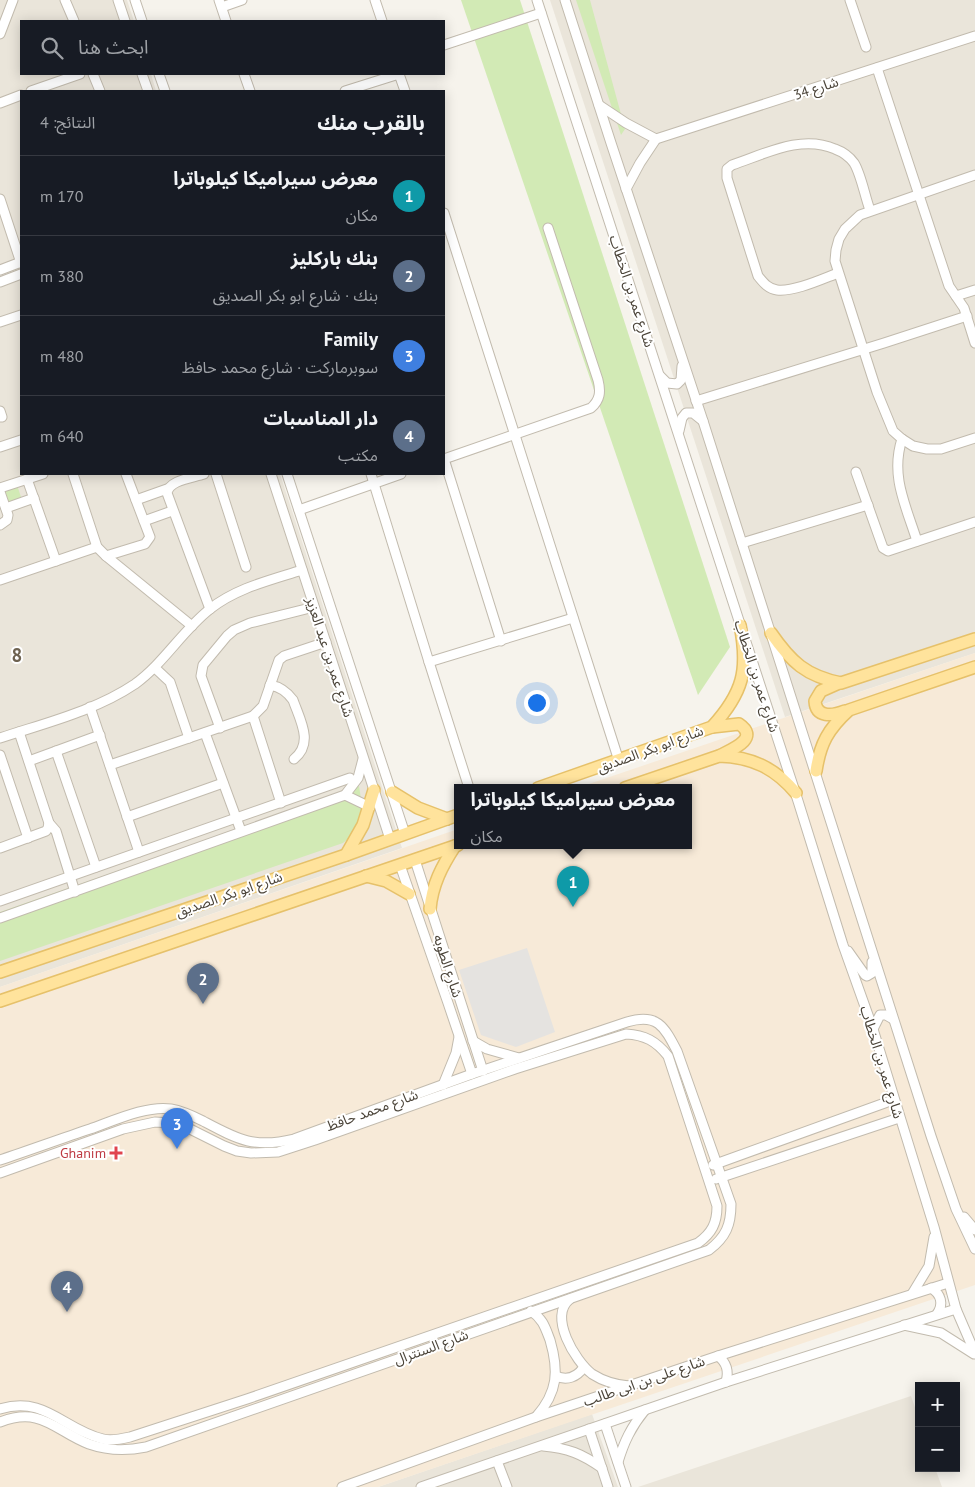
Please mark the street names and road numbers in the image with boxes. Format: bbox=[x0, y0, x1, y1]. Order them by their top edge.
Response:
street label: شارع 34 bbox=[791, 72, 841, 106]
street label: شارع عمر بن الخطاب bbox=[603, 233, 659, 350]
street label: شارع عمر بن عبد العزيز bbox=[300, 594, 358, 720]
street label: شارع عمر بن الخطاب bbox=[728, 618, 784, 735]
street label: شارع ابو بكر الصديق bbox=[594, 721, 706, 778]
street label: شارع ابو بكر الصديق bbox=[173, 867, 285, 923]
street label: شارع الطوبه bbox=[427, 932, 467, 1000]
street label: شارع عمر بن الخطاب bbox=[854, 1003, 908, 1121]
street label: شارع محمد حافظ bbox=[323, 1085, 421, 1137]
street label: شارع السنترال bbox=[391, 1325, 472, 1371]
street label: شارع على بن ابى طالب bbox=[581, 1352, 708, 1412]

